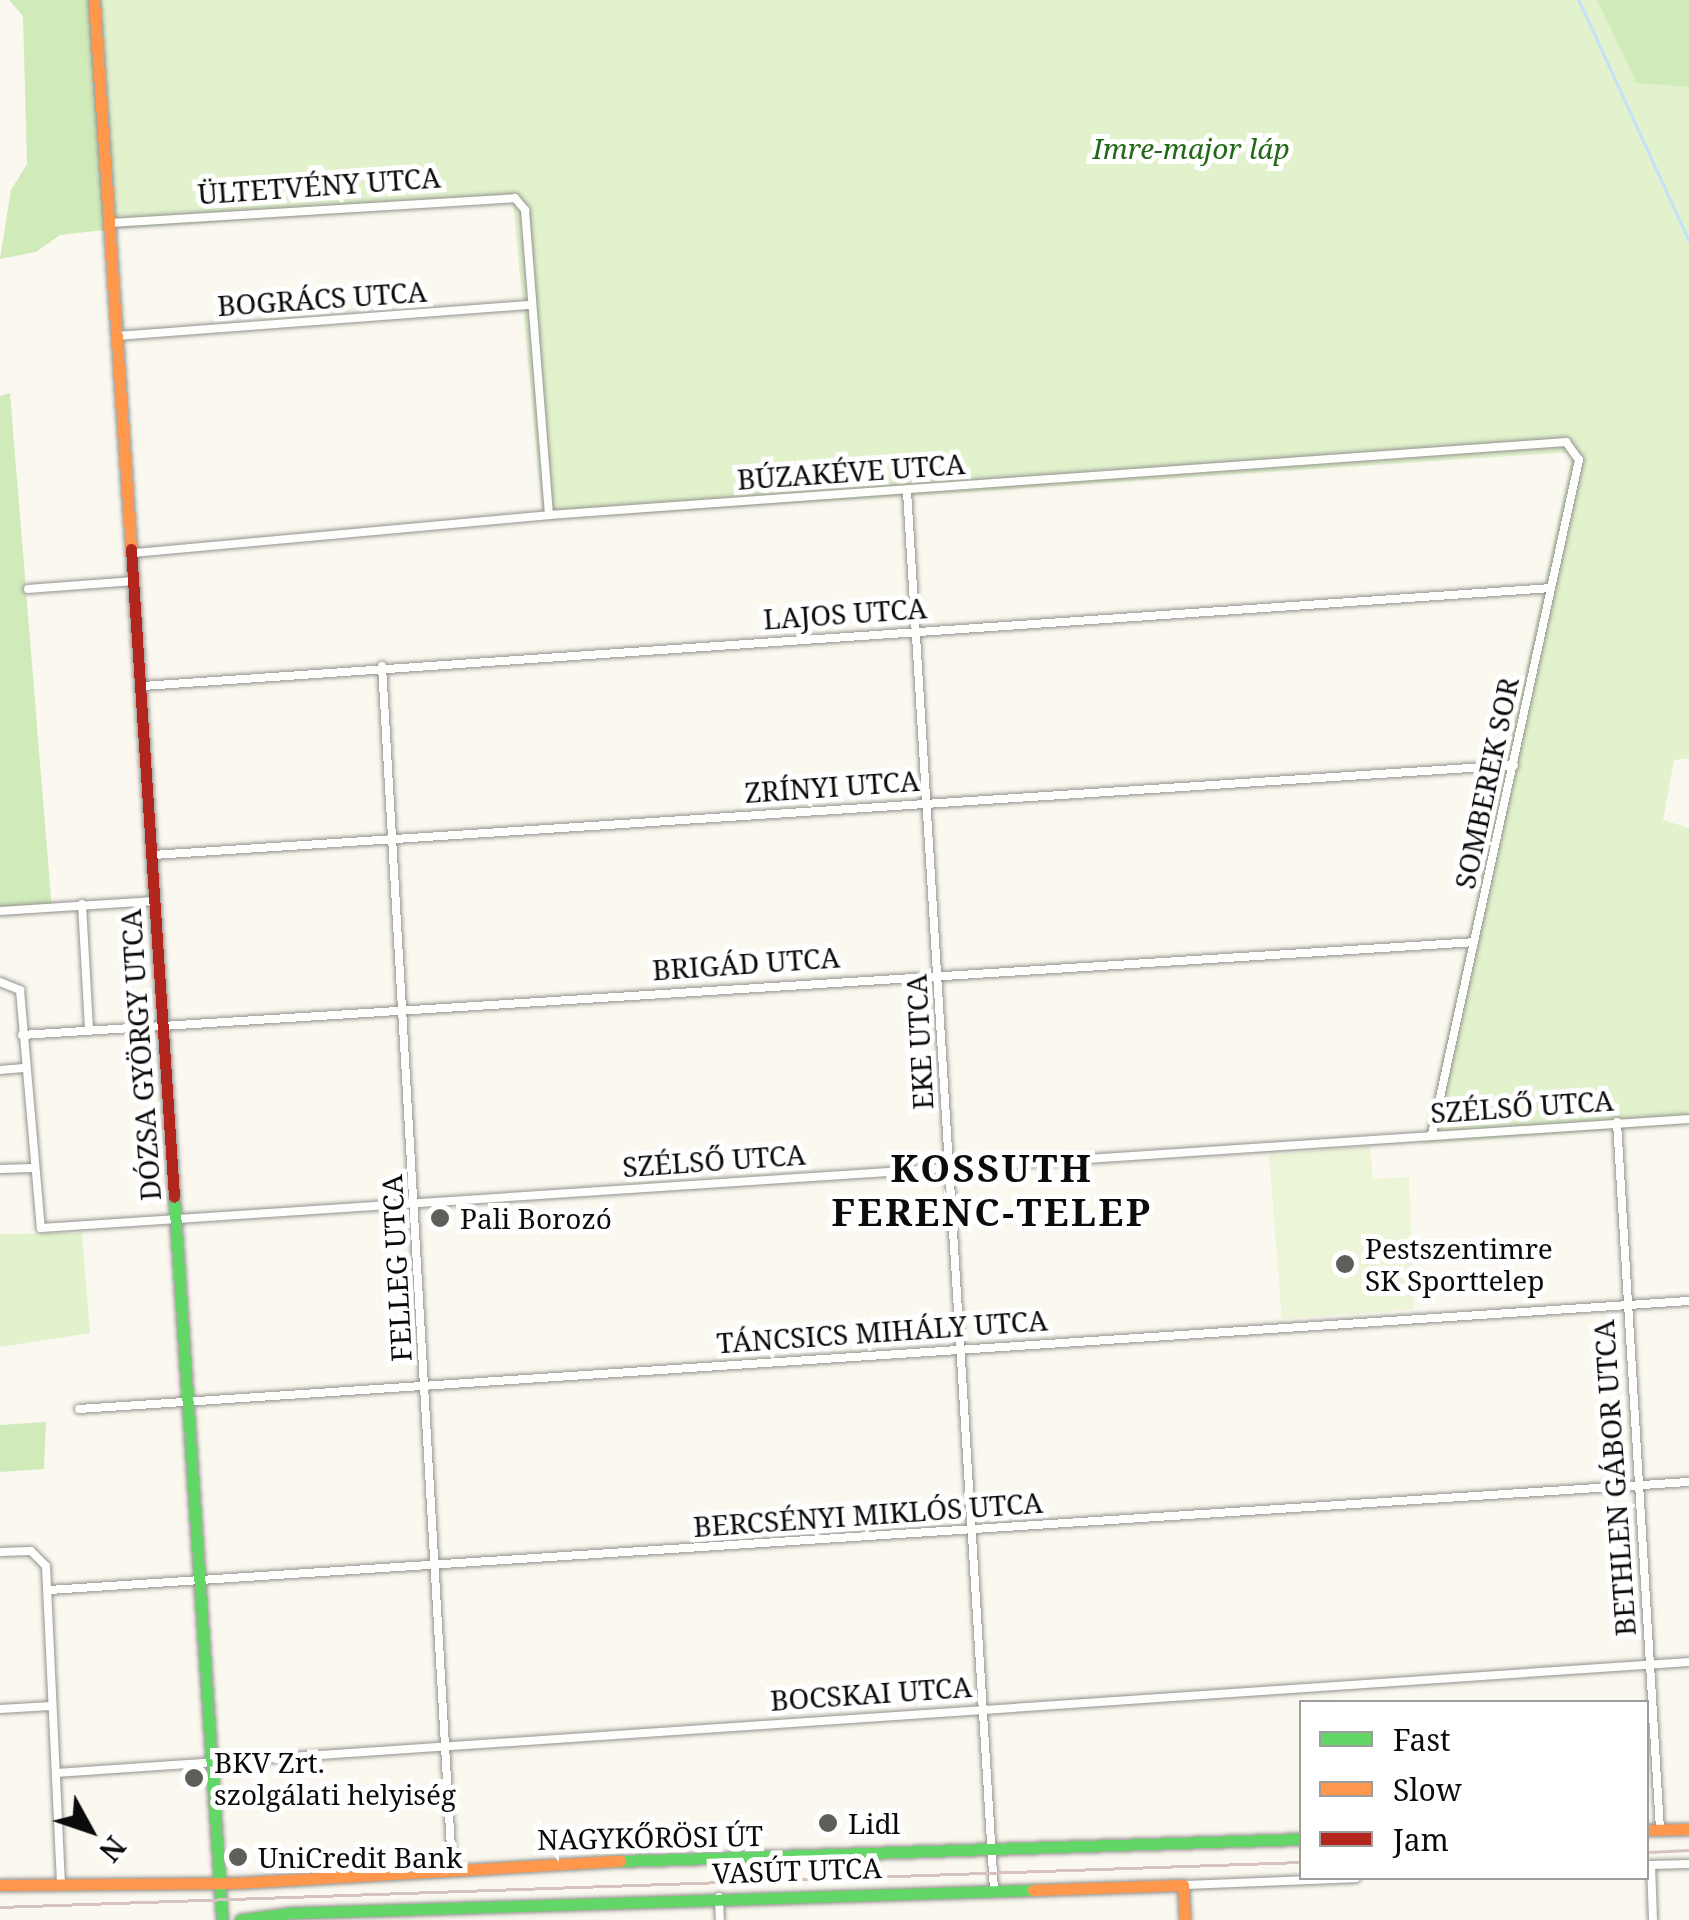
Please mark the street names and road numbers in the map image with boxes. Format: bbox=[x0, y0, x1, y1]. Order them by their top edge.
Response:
street label: ÜLTETVÉNY UTCA bbox=[196, 160, 442, 210]
street label: BOGRÁCS UTCA bbox=[216, 274, 428, 322]
street label: BÚZAKÉVE UTCA bbox=[736, 446, 966, 496]
street label: LAJOS UTCA bbox=[762, 591, 928, 635]
street label: SOMBEREK SOR bbox=[1447, 674, 1525, 892]
street label: ZRÍNYI UTCA bbox=[743, 763, 921, 809]
street label: DÓZSA GYÖRGY UTCA bbox=[113, 908, 167, 1202]
street label: BRIGÁD UTCA bbox=[651, 940, 841, 986]
street label: EKE UTCA bbox=[899, 974, 939, 1110]
street label: SZÉLSŐ UTCA bbox=[1429, 1083, 1615, 1129]
street label: SZÉLSŐ UTCA bbox=[621, 1137, 807, 1183]
street label: FELLEG UTCA bbox=[374, 1174, 418, 1362]
street label: TÁNCSICS MIHÁLY UTCA bbox=[715, 1303, 1049, 1359]
street label: BETHLEN GÁBOR UTCA bbox=[1586, 1319, 1642, 1637]
street label: BERCSÉNYI MIKLÓS UTCA bbox=[692, 1485, 1044, 1543]
street label: BOCSKAI UTCA bbox=[769, 1669, 973, 1717]
street label: NAGYKŐRÖSI ÚT bbox=[537, 1818, 763, 1856]
street label: VASÚT UTCA bbox=[712, 1850, 882, 1890]

